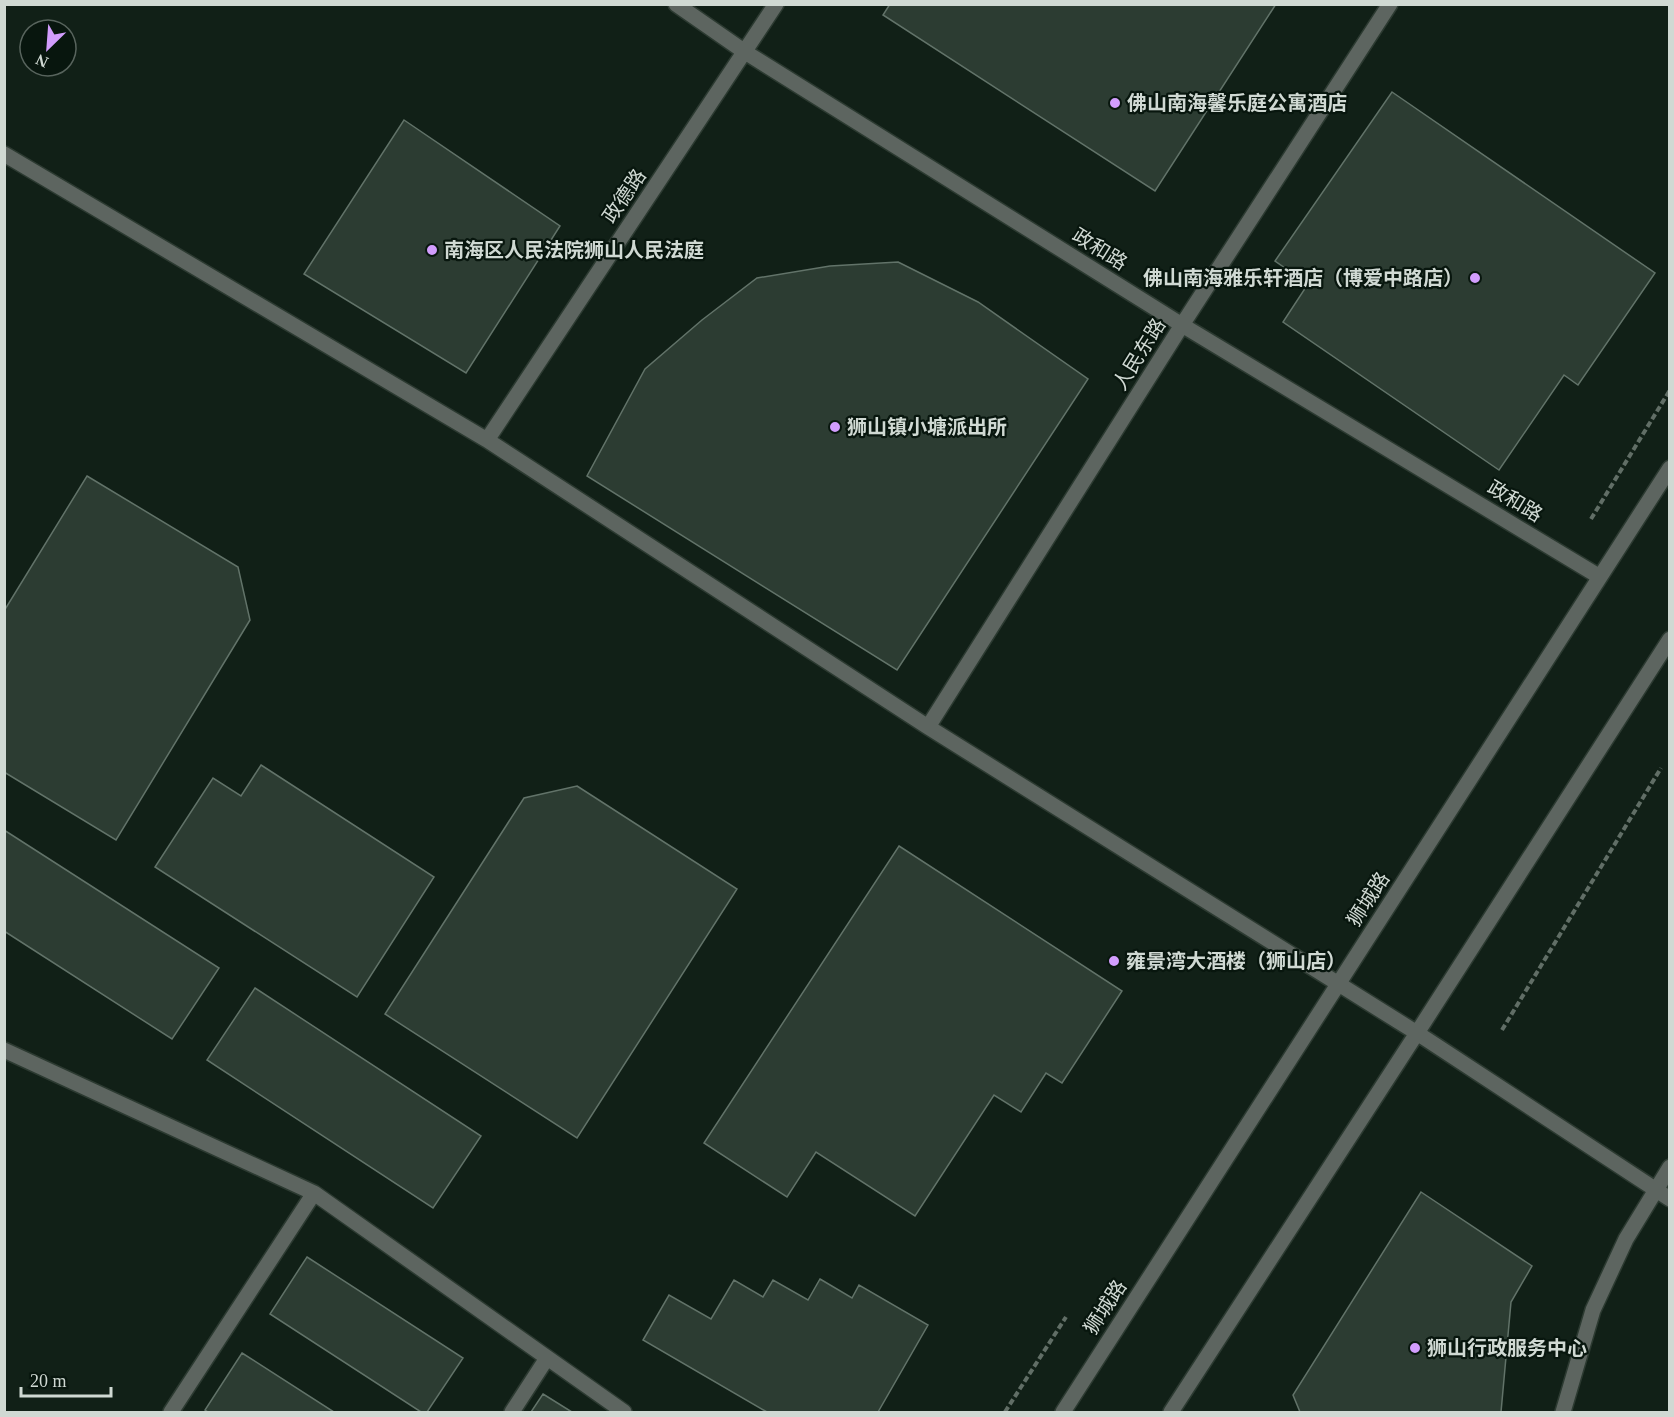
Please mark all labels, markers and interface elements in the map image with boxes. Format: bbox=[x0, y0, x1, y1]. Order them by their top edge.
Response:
north arrow bbox=[18, 18, 78, 78]
text: N bbox=[33, 51, 51, 71]
place label: 佛山南海馨乐庭公寓酒店 bbox=[1127, 92, 1347, 114]
marker: 佛山南海馨乐庭公寓酒店 bbox=[1108, 96, 1122, 110]
street label: 政德路 bbox=[598, 165, 650, 227]
street label: 政和路 bbox=[1069, 224, 1131, 274]
place label: 南海区人民法院狮山人民法庭 bbox=[444, 239, 704, 261]
marker: 南海区人民法院狮山人民法庭 bbox=[425, 243, 439, 257]
place label: 佛山南海雅乐轩酒店（博爱中路店） bbox=[1143, 267, 1463, 289]
marker: 佛山南海雅乐轩酒店（博爱中路店） bbox=[1468, 271, 1482, 285]
street label: 人民东路 bbox=[1108, 314, 1170, 394]
place label: 狮山镇小塘派出所 bbox=[847, 416, 1007, 438]
marker: 狮山镇小塘派出所 bbox=[828, 420, 842, 434]
street label: 政和路 bbox=[1484, 476, 1546, 526]
street label: 狮城路 bbox=[1342, 868, 1394, 930]
place label: 雍景湾大酒楼（狮山店） bbox=[1126, 950, 1346, 972]
marker: 雍景湾大酒楼（狮山店） bbox=[1107, 954, 1121, 968]
street label: 狮城路 bbox=[1079, 1276, 1131, 1338]
place label: 狮山行政服务中心 bbox=[1427, 1337, 1587, 1359]
marker: 狮山行政服务中心 bbox=[1408, 1341, 1422, 1355]
scale bar bbox=[21, 1360, 111, 1398]
text: 20 m bbox=[30, 1371, 67, 1391]

